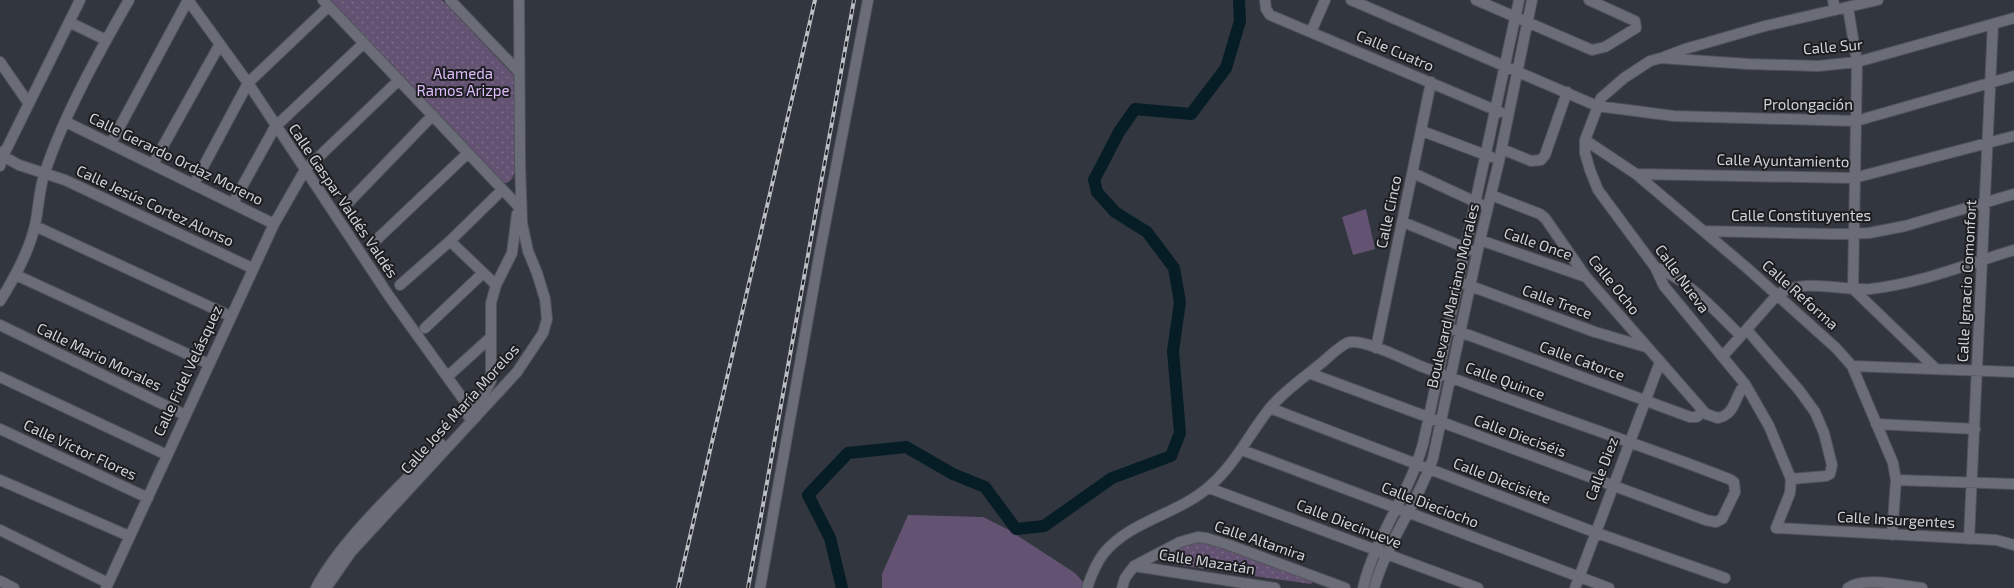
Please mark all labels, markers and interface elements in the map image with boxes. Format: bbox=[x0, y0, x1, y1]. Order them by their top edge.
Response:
street label: Calle Cuatro bbox=[1354, 26, 1437, 74]
street label: Calle Sur bbox=[1802, 34, 1864, 58]
park label: Alameda Ramos Arizpe bbox=[416, 64, 510, 99]
street label: Prolongación bbox=[1763, 95, 1853, 113]
street label: Calle Gerardo Ordaz Moreno bbox=[86, 108, 267, 208]
street label: Calle Gaspar Valdés Valdés bbox=[285, 120, 402, 281]
street label: Calle Ayuntamiento bbox=[1716, 150, 1850, 170]
street label: Calle Jesús Cortez Alonso bbox=[74, 161, 237, 250]
street label: Calle Cinco bbox=[1372, 174, 1405, 250]
street label: Calle Ignacio Comonfort bbox=[1953, 199, 1979, 363]
street label: Boulevard Mariano Morales bbox=[1422, 202, 1482, 390]
street label: Calle Constituyentes bbox=[1731, 206, 1871, 224]
street label: Calle Once bbox=[1502, 223, 1575, 263]
street label: Calle Nueva bbox=[1652, 241, 1714, 316]
street label: Calle Ocho bbox=[1585, 251, 1644, 318]
street label: Calle Reforma bbox=[1759, 256, 1842, 333]
street label: Calle Trece bbox=[1520, 280, 1595, 322]
street label: Calle Fidel Velásquez bbox=[149, 302, 225, 439]
street label: Calle Mario Morales bbox=[34, 318, 165, 394]
street label: Calle Catorce bbox=[1537, 336, 1627, 384]
street label: Calle José María Morelos bbox=[396, 340, 522, 477]
street label: Calle Quince bbox=[1463, 357, 1548, 404]
street label: Calle Dieciséis bbox=[1472, 410, 1569, 460]
street label: Calle Víctor Flores bbox=[21, 415, 140, 483]
street label: Calle Diez bbox=[1581, 434, 1621, 503]
street label: Calle Diecisiete bbox=[1451, 453, 1554, 507]
street label: Calle Dieciocho bbox=[1379, 477, 1482, 531]
street label: Calle Diecinueve bbox=[1294, 495, 1404, 551]
street label: Calle Insurgentes bbox=[1836, 507, 1956, 531]
street label: Calle Altamira bbox=[1212, 516, 1308, 564]
street label: Calle Mazatán bbox=[1158, 545, 1256, 577]

